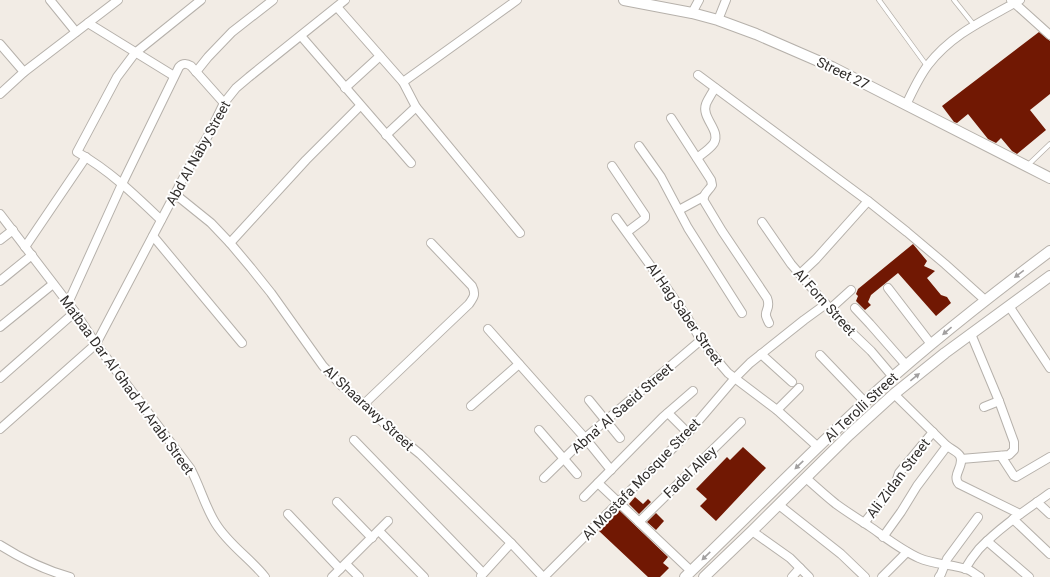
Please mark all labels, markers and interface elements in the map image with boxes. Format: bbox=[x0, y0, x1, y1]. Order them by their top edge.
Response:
street label: Street 27 bbox=[814, 54, 872, 93]
street label: Abd Al Naby Street bbox=[163, 98, 234, 208]
street label: Al Hag Saber Street bbox=[644, 260, 727, 369]
street label: Al Forn Street bbox=[791, 265, 859, 339]
one-way arrow bbox=[1014, 270, 1024, 278]
street label: Matbaa Dar Al Ghad Al Arabi Street bbox=[57, 292, 198, 478]
one-way arrow bbox=[942, 326, 953, 335]
street label: Abna' Al Saeid Street bbox=[568, 359, 676, 456]
street label: Al Shaarawy Street bbox=[321, 362, 418, 454]
street label: Al Terolli Street bbox=[821, 369, 901, 445]
one-way arrow bbox=[910, 372, 921, 381]
street label: Al Mostafa Mosque Street bbox=[579, 415, 703, 543]
street label: Ali Zidan Street bbox=[863, 435, 933, 521]
street label: Fadel Alley bbox=[660, 443, 720, 501]
one-way arrow bbox=[794, 460, 804, 470]
one-way arrow bbox=[701, 551, 711, 561]

